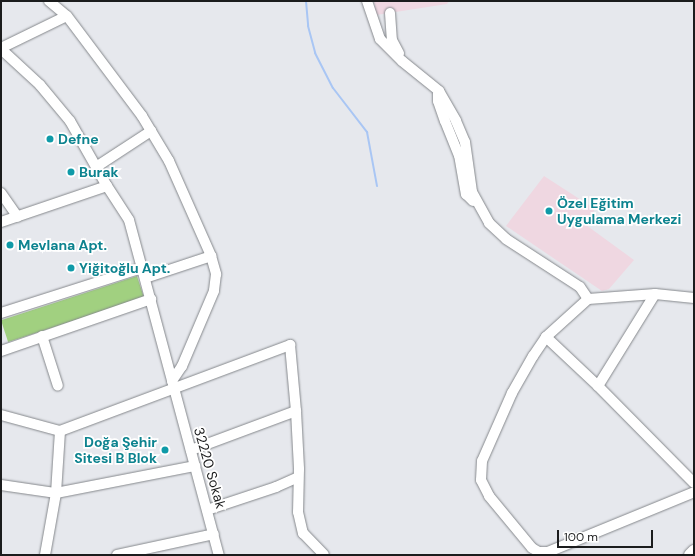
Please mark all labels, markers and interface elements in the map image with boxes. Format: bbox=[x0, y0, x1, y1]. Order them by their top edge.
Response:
place label: Defne bbox=[58, 131, 99, 147]
marker: Defne bbox=[45, 134, 55, 144]
place label: Burak bbox=[79, 164, 119, 180]
marker: Burak bbox=[66, 167, 76, 177]
place label: Özel Eğitim Uygulama Merkezi bbox=[557, 195, 681, 228]
marker: Özel Eğitim Uygulama Merkezi bbox=[544, 206, 554, 216]
place label: Mevlana Apt. bbox=[18, 237, 107, 253]
marker: Mevlana Apt. bbox=[5, 240, 15, 250]
place label: Yiğitoğlu Apt. bbox=[79, 260, 170, 276]
marker: Yiğitoğlu Apt. bbox=[66, 263, 76, 273]
street label: 32220 Sokak bbox=[190, 425, 230, 511]
place label: Doğa Şehir Sitesi B Blok bbox=[74, 434, 157, 466]
marker: Doğa Şehir Sitesi B Blok bbox=[160, 445, 170, 455]
scale bar bbox=[559, 522, 655, 548]
text: 100 m bbox=[564, 529, 598, 545]

